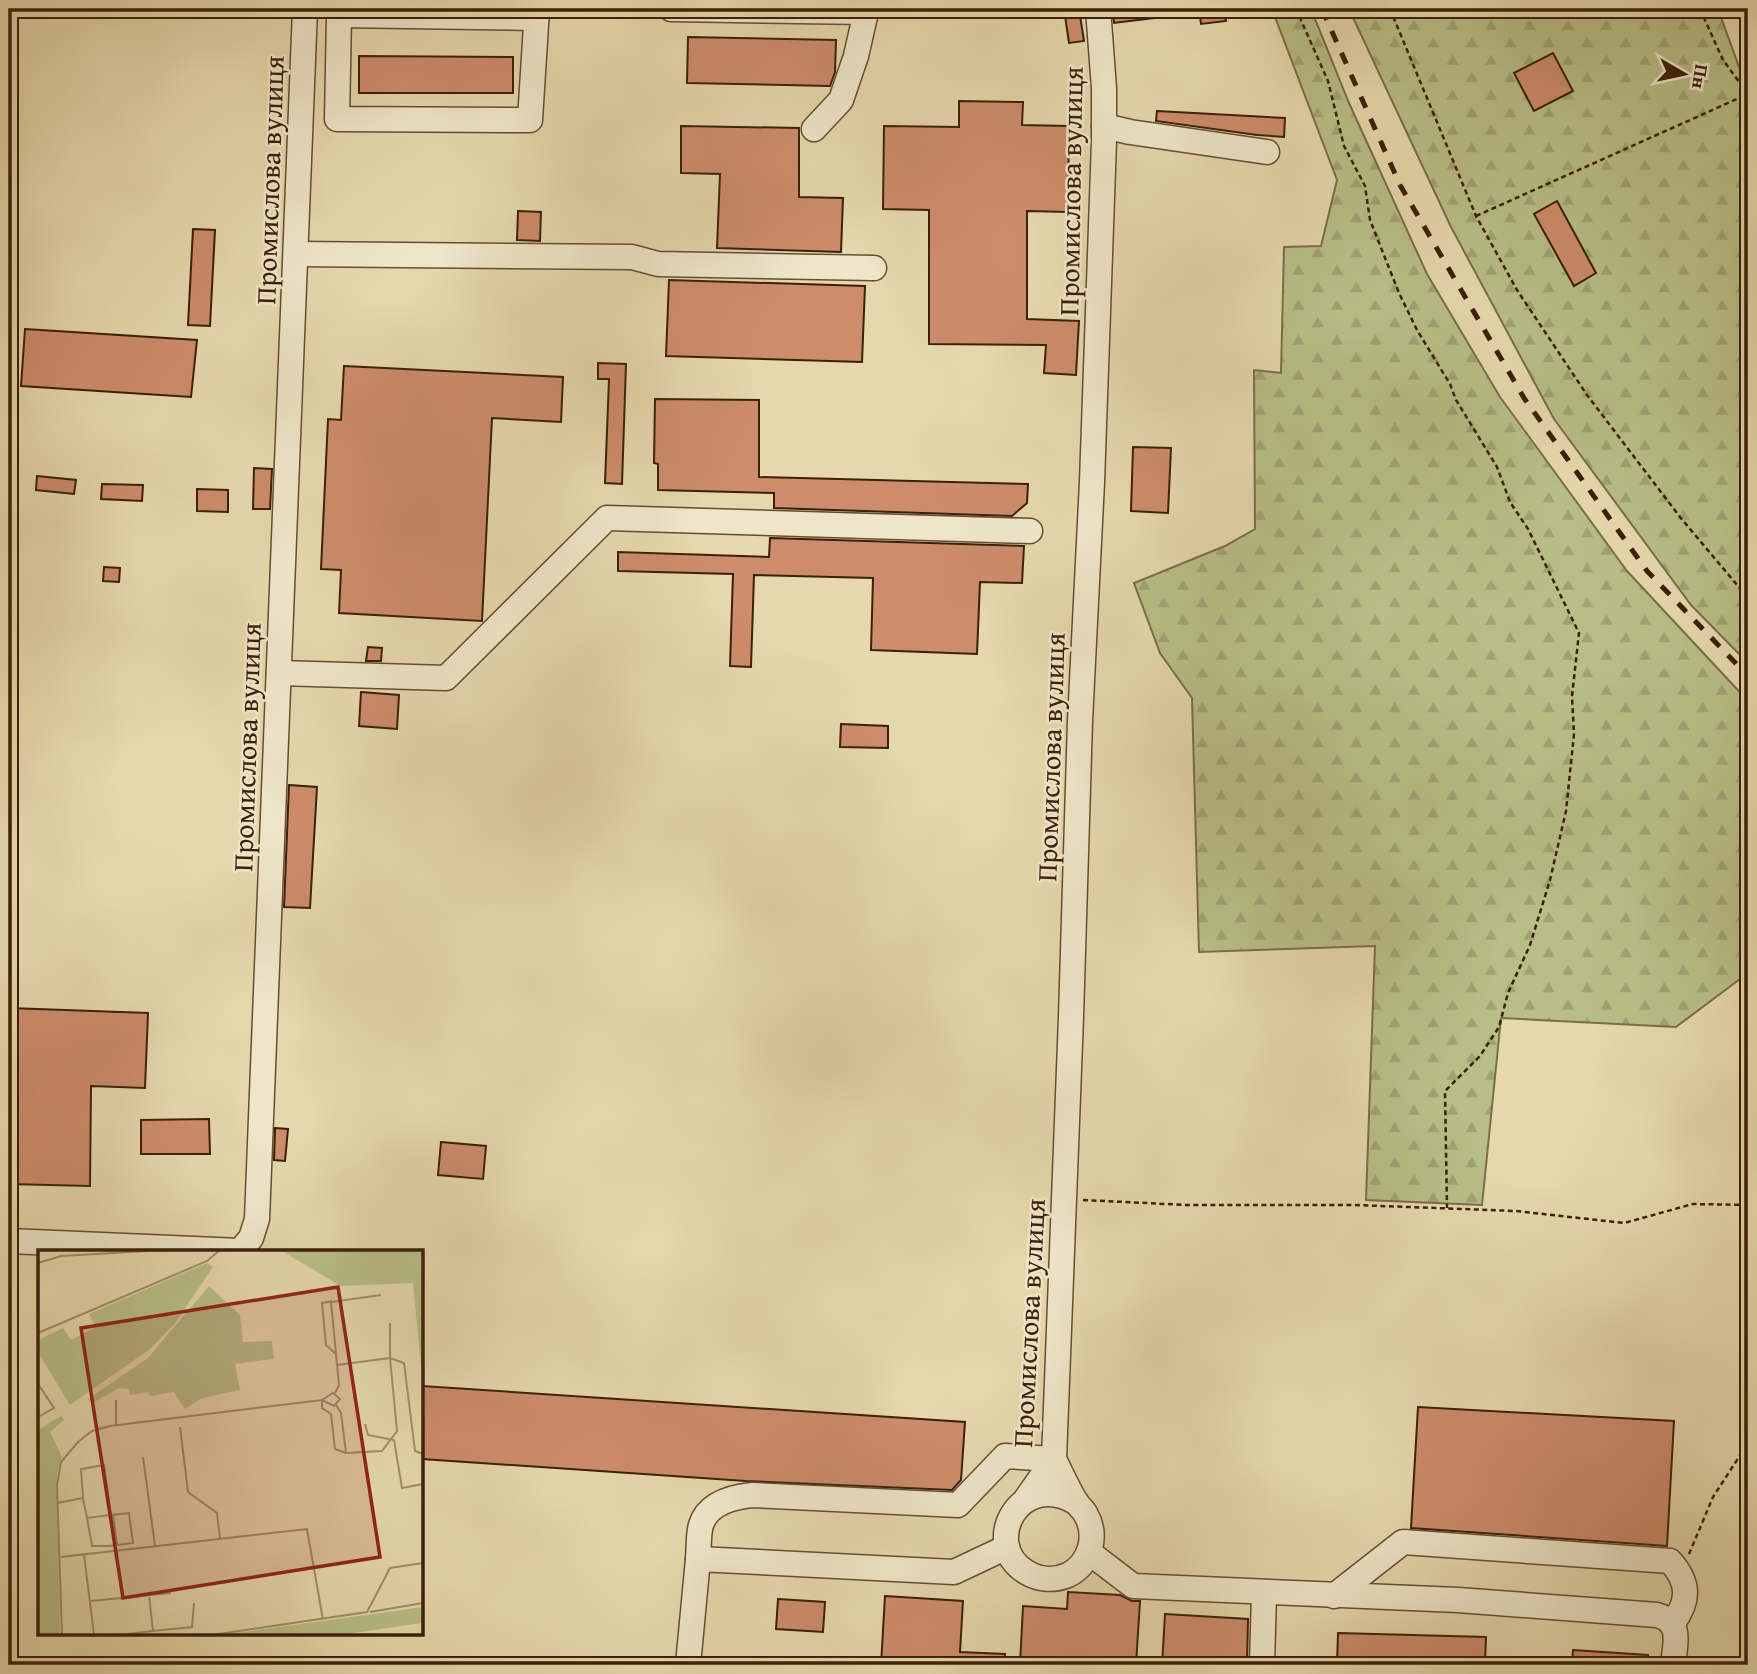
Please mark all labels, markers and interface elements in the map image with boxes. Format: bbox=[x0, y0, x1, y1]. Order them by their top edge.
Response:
north arrow bbox=[1648, 38, 1718, 108]
street label: Промислова вулиця bbox=[244, 55, 294, 305]
text: Пн bbox=[1685, 62, 1717, 91]
street label: Промислова вулиця bbox=[1047, 66, 1093, 316]
street label: Промислова вулиця bbox=[221, 622, 271, 872]
street label: Промислова вулиця bbox=[1025, 632, 1075, 882]
street label: Промислова вулиця bbox=[1001, 1197, 1055, 1449]
inset map bbox=[38, 1250, 424, 1636]

